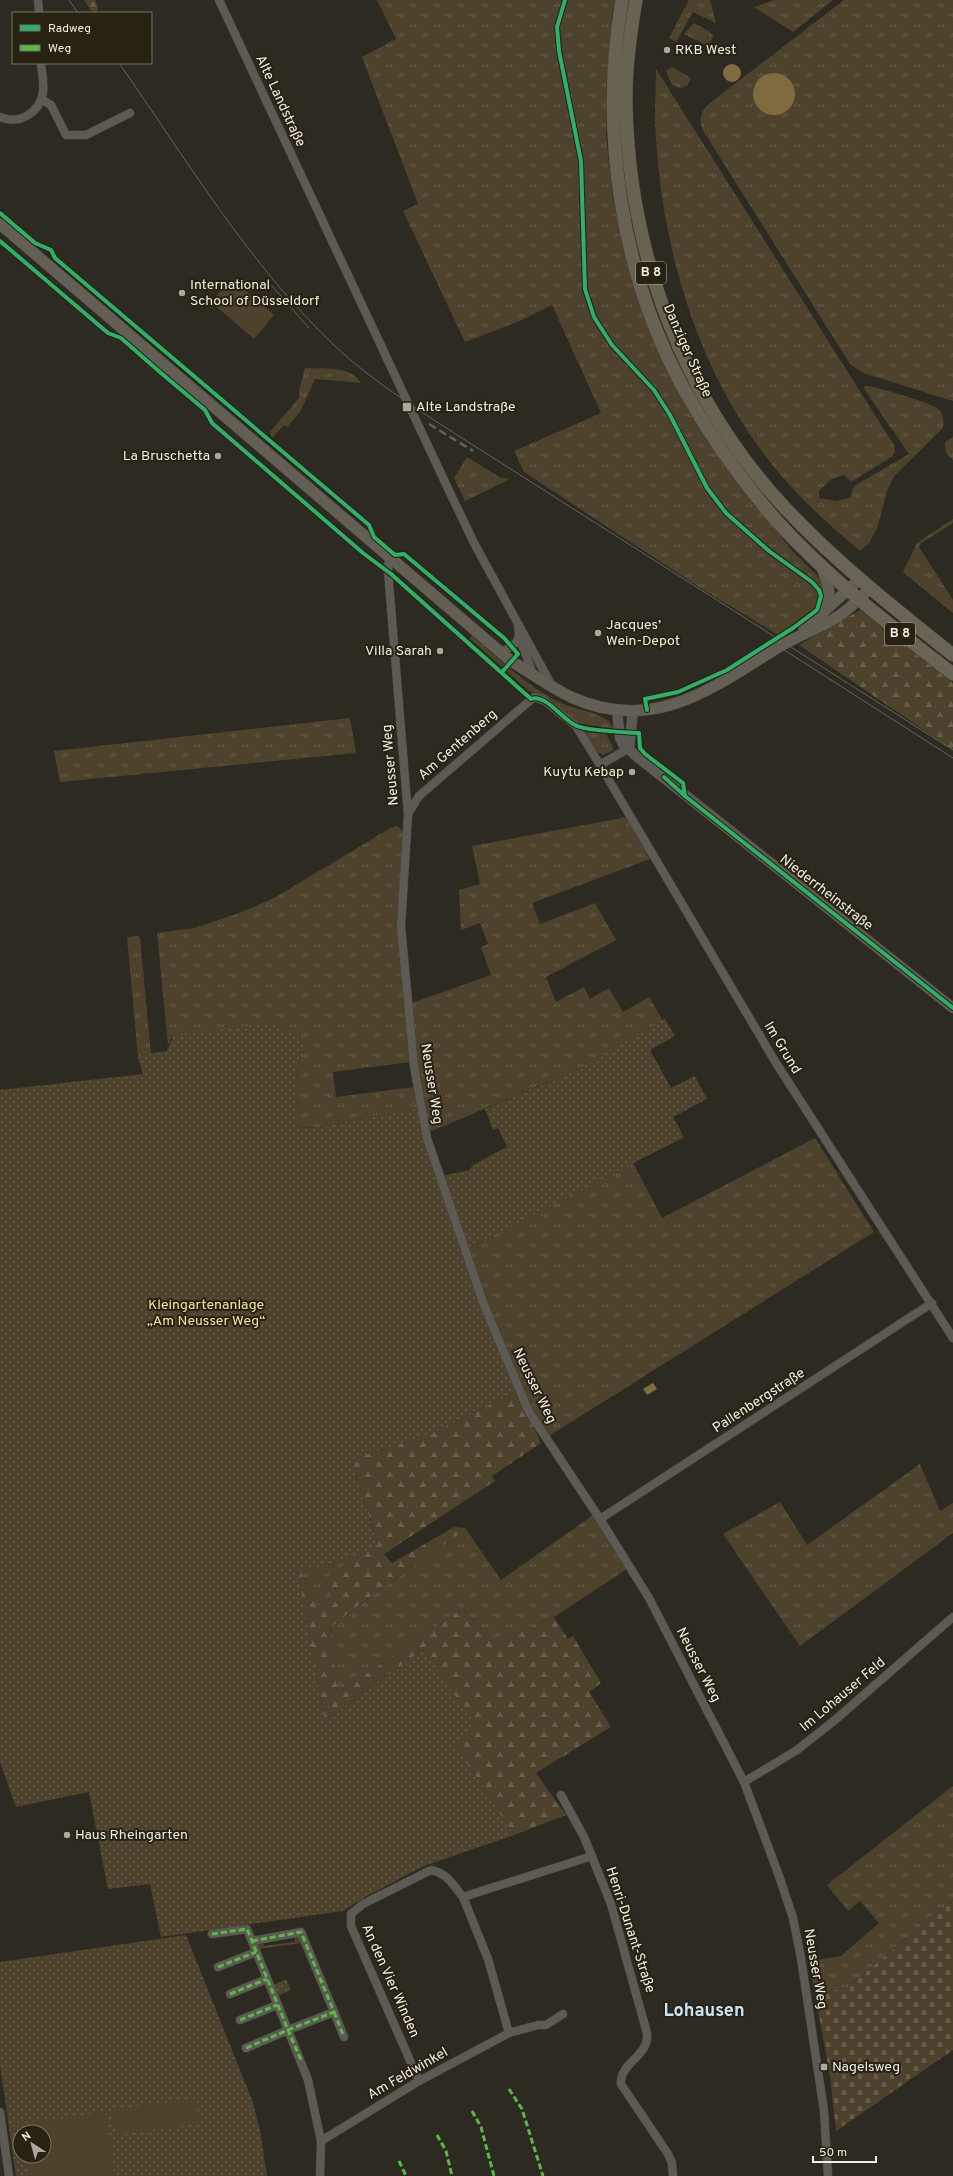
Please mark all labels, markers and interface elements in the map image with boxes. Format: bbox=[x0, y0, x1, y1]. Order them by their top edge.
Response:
legend bbox=[12, 12, 152, 64]
text: Radweg bbox=[48, 21, 91, 37]
text: Weg bbox=[48, 41, 71, 57]
place label: RKB West bbox=[675, 42, 736, 59]
marker: RKB West bbox=[662, 45, 672, 55]
street label: Alte Landstraße bbox=[251, 52, 309, 150]
road number: B 8 bbox=[636, 262, 666, 284]
place label: International School of Düsseldorf bbox=[190, 277, 319, 310]
marker: International School of Düsseldorf bbox=[177, 288, 187, 298]
street label: Danziger Straße bbox=[659, 302, 715, 400]
place label: Alte Landstraße bbox=[416, 399, 515, 416]
marker: Alte Landstraße bbox=[401, 401, 413, 413]
place label: La Bruschetta bbox=[123, 448, 210, 465]
marker: La Bruschetta bbox=[213, 451, 223, 461]
place label: Jacques’ Wein-Depot bbox=[606, 617, 680, 650]
road number: B 8 bbox=[885, 623, 915, 645]
marker: Jacques’ Wein-Depot bbox=[593, 628, 603, 638]
place label: Villa Sarah bbox=[365, 643, 432, 660]
marker: Villa Sarah bbox=[435, 646, 445, 656]
street label: Am Gentenberg bbox=[415, 706, 501, 784]
street label: Neusser Weg bbox=[379, 724, 403, 806]
place label: Kuytu Kebap bbox=[543, 764, 624, 781]
marker: Kuytu Kebap bbox=[627, 767, 637, 777]
street label: Niederrheinstraße bbox=[776, 851, 876, 935]
street label: Im Grund bbox=[760, 1019, 804, 1077]
street label: Neusser Weg bbox=[416, 1042, 446, 1126]
park label: Kleingartenanlage „Am Neusser Weg“ bbox=[147, 1297, 265, 1330]
street label: Neusser Weg bbox=[508, 1346, 560, 1426]
street label: Pallenbergstraße bbox=[710, 1365, 808, 1437]
street label: Neusser Weg bbox=[672, 1625, 724, 1705]
street label: Im Lohauser Feld bbox=[797, 1654, 889, 1736]
place label: Haus Rheingarten bbox=[75, 1827, 188, 1844]
marker: Haus Rheingarten bbox=[62, 1830, 72, 1840]
street label: Henri-Dunant-Straße bbox=[602, 1865, 658, 1995]
street label: An den Vier Winden bbox=[357, 1922, 423, 2040]
street label: Neusser Weg bbox=[800, 1927, 830, 2011]
district label: Lohausen bbox=[663, 2000, 745, 2023]
street label: Am Feldwinkel bbox=[365, 2044, 451, 2104]
place label: Nagelsweg bbox=[832, 2059, 900, 2076]
marker: Nagelsweg bbox=[819, 2062, 829, 2072]
north arrow bbox=[12, 2124, 52, 2164]
text: N bbox=[19, 2129, 34, 2145]
scale bar bbox=[813, 2138, 876, 2164]
text: 50 m bbox=[819, 2145, 847, 2161]

